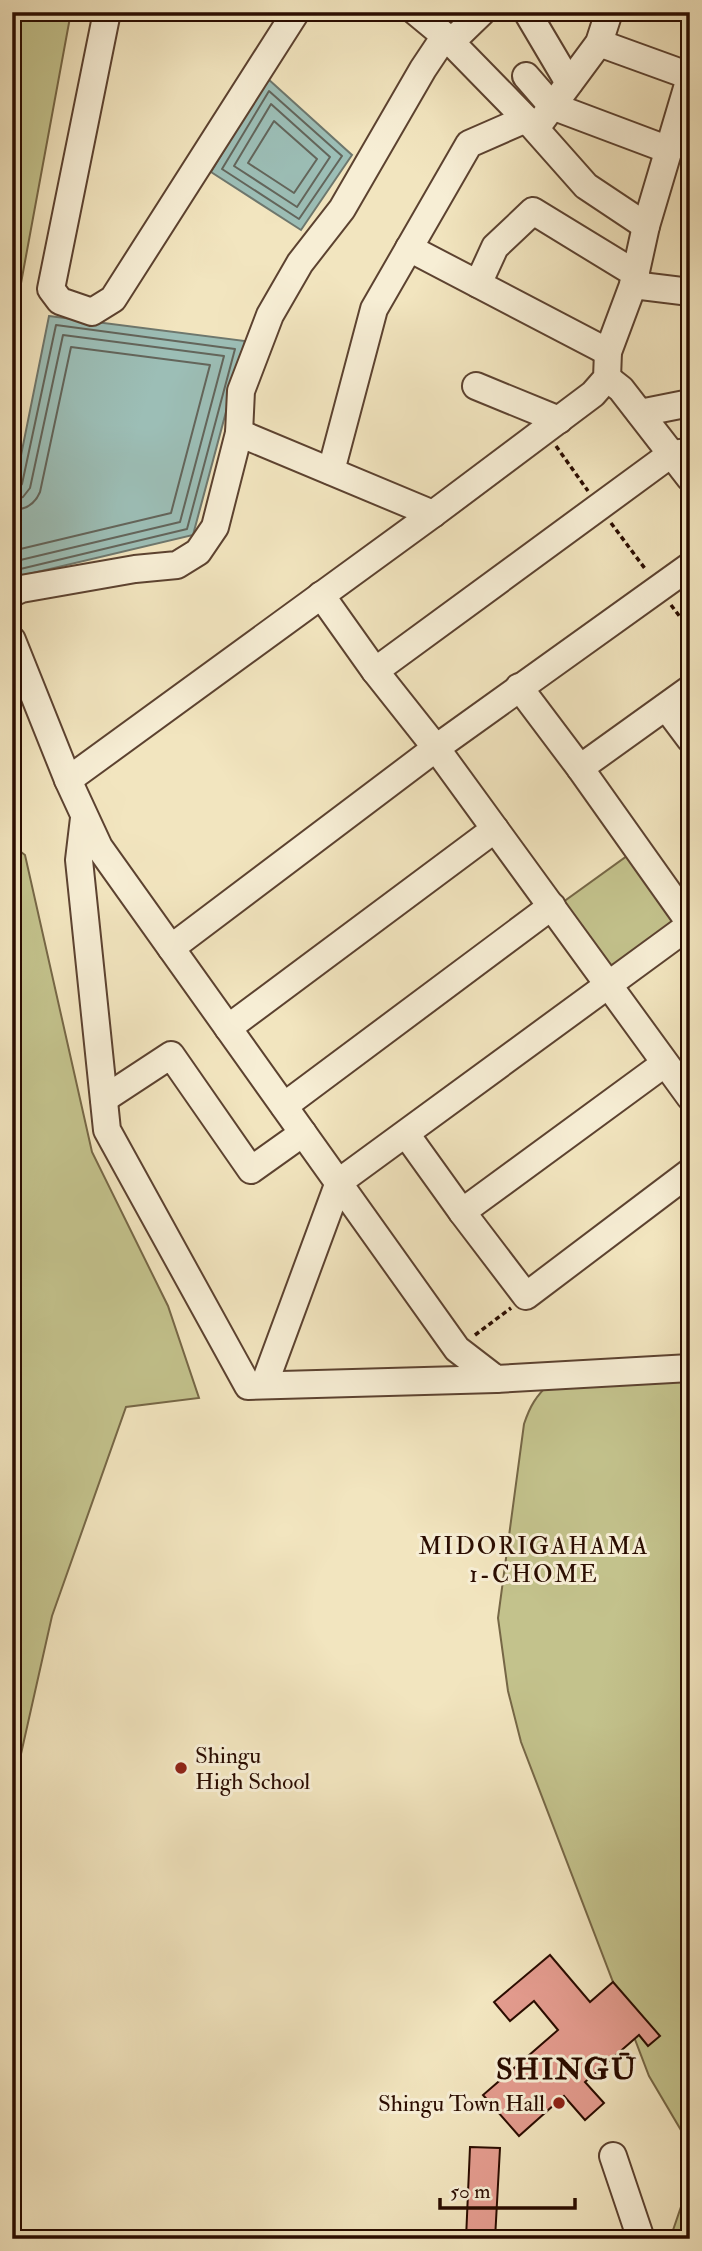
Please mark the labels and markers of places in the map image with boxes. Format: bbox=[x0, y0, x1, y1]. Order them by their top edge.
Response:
place label: Shingu High School bbox=[195, 1741, 310, 1796]
marker: Shingu High School bbox=[173, 1760, 189, 1776]
place label: Shingu Town Hall bbox=[378, 2089, 545, 2118]
marker: Shingu Town Hall bbox=[551, 2095, 567, 2111]

